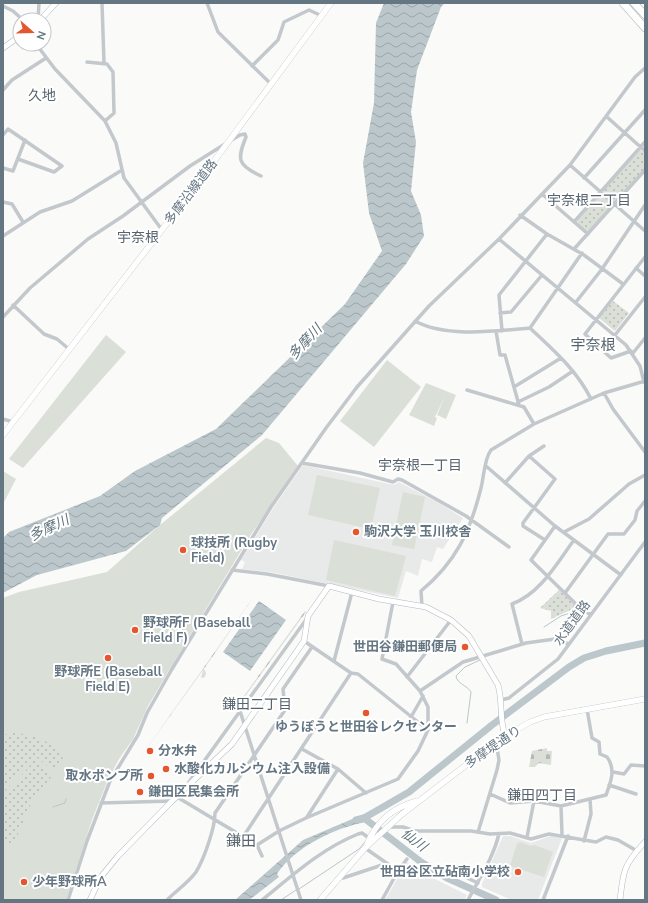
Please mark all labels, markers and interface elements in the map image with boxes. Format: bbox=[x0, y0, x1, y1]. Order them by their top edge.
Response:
north arrow bbox=[12, 12, 52, 52]
text: N bbox=[32, 29, 49, 42]
district label: 久地 bbox=[28, 86, 56, 105]
street label: 多摩沿線道路 bbox=[160, 155, 222, 229]
district label: 宇奈根二丁目 bbox=[547, 191, 631, 210]
district label: 宇奈根 bbox=[117, 228, 159, 247]
water label: 多摩川 bbox=[284, 319, 328, 364]
district label: 宇奈根 bbox=[570, 335, 616, 355]
district label: 宇奈根一丁目 bbox=[378, 456, 462, 475]
water label: 多摩川 bbox=[26, 510, 74, 545]
place label: 駒沢大学 玉川校舎 bbox=[364, 523, 472, 541]
marker: 駒沢大学 玉川校舎 bbox=[351, 527, 361, 537]
place label: 球技所 (Rugby Field) bbox=[191, 534, 277, 567]
marker: 球技所 (Rugby Field) bbox=[178, 545, 188, 555]
street label: 水道道路 bbox=[549, 597, 595, 649]
place label: 野球所F (Baseball Field F) bbox=[143, 614, 251, 647]
marker: 野球所F (Baseball Field F) bbox=[130, 625, 140, 635]
place label: 世田谷鎌田郵便局 bbox=[353, 638, 457, 656]
marker: 世田谷鎌田郵便局 bbox=[460, 642, 470, 652]
marker: 野球所E (Baseball Field E) bbox=[103, 653, 113, 663]
place label: 野球所E (Baseball Field E) bbox=[54, 663, 163, 696]
district label: 鎌田二丁目 bbox=[222, 695, 292, 714]
marker: ゆうぽうと世田谷レクセンター bbox=[361, 708, 371, 718]
place label: ゆうぽうと世田谷レクセンター bbox=[275, 718, 457, 736]
street label: 多摩堤通り bbox=[461, 721, 525, 773]
place label: 分水弁 bbox=[158, 742, 197, 760]
marker: 分水弁 bbox=[145, 746, 155, 756]
place label: 水酸化カルシウム注入設備 bbox=[174, 760, 330, 778]
marker: 水酸化カルシウム注入設備 bbox=[161, 764, 171, 774]
place label: 取水ポンプ所 bbox=[65, 767, 143, 785]
marker: 取水ポンプ所 bbox=[146, 771, 156, 781]
place label: 鎌田区民集会所 bbox=[148, 783, 239, 801]
district label: 鎌田四丁目 bbox=[507, 786, 577, 805]
marker: 鎌田区民集会所 bbox=[135, 787, 145, 797]
water label: 仙川 bbox=[397, 824, 432, 857]
district label: 鎌田 bbox=[226, 831, 256, 851]
place label: 世田谷区立砧南小学校 bbox=[380, 863, 510, 881]
marker: 世田谷区立砧南小学校 bbox=[513, 867, 523, 877]
place label: 少年野球所A bbox=[32, 873, 107, 891]
marker: 少年野球所A bbox=[19, 877, 29, 887]

